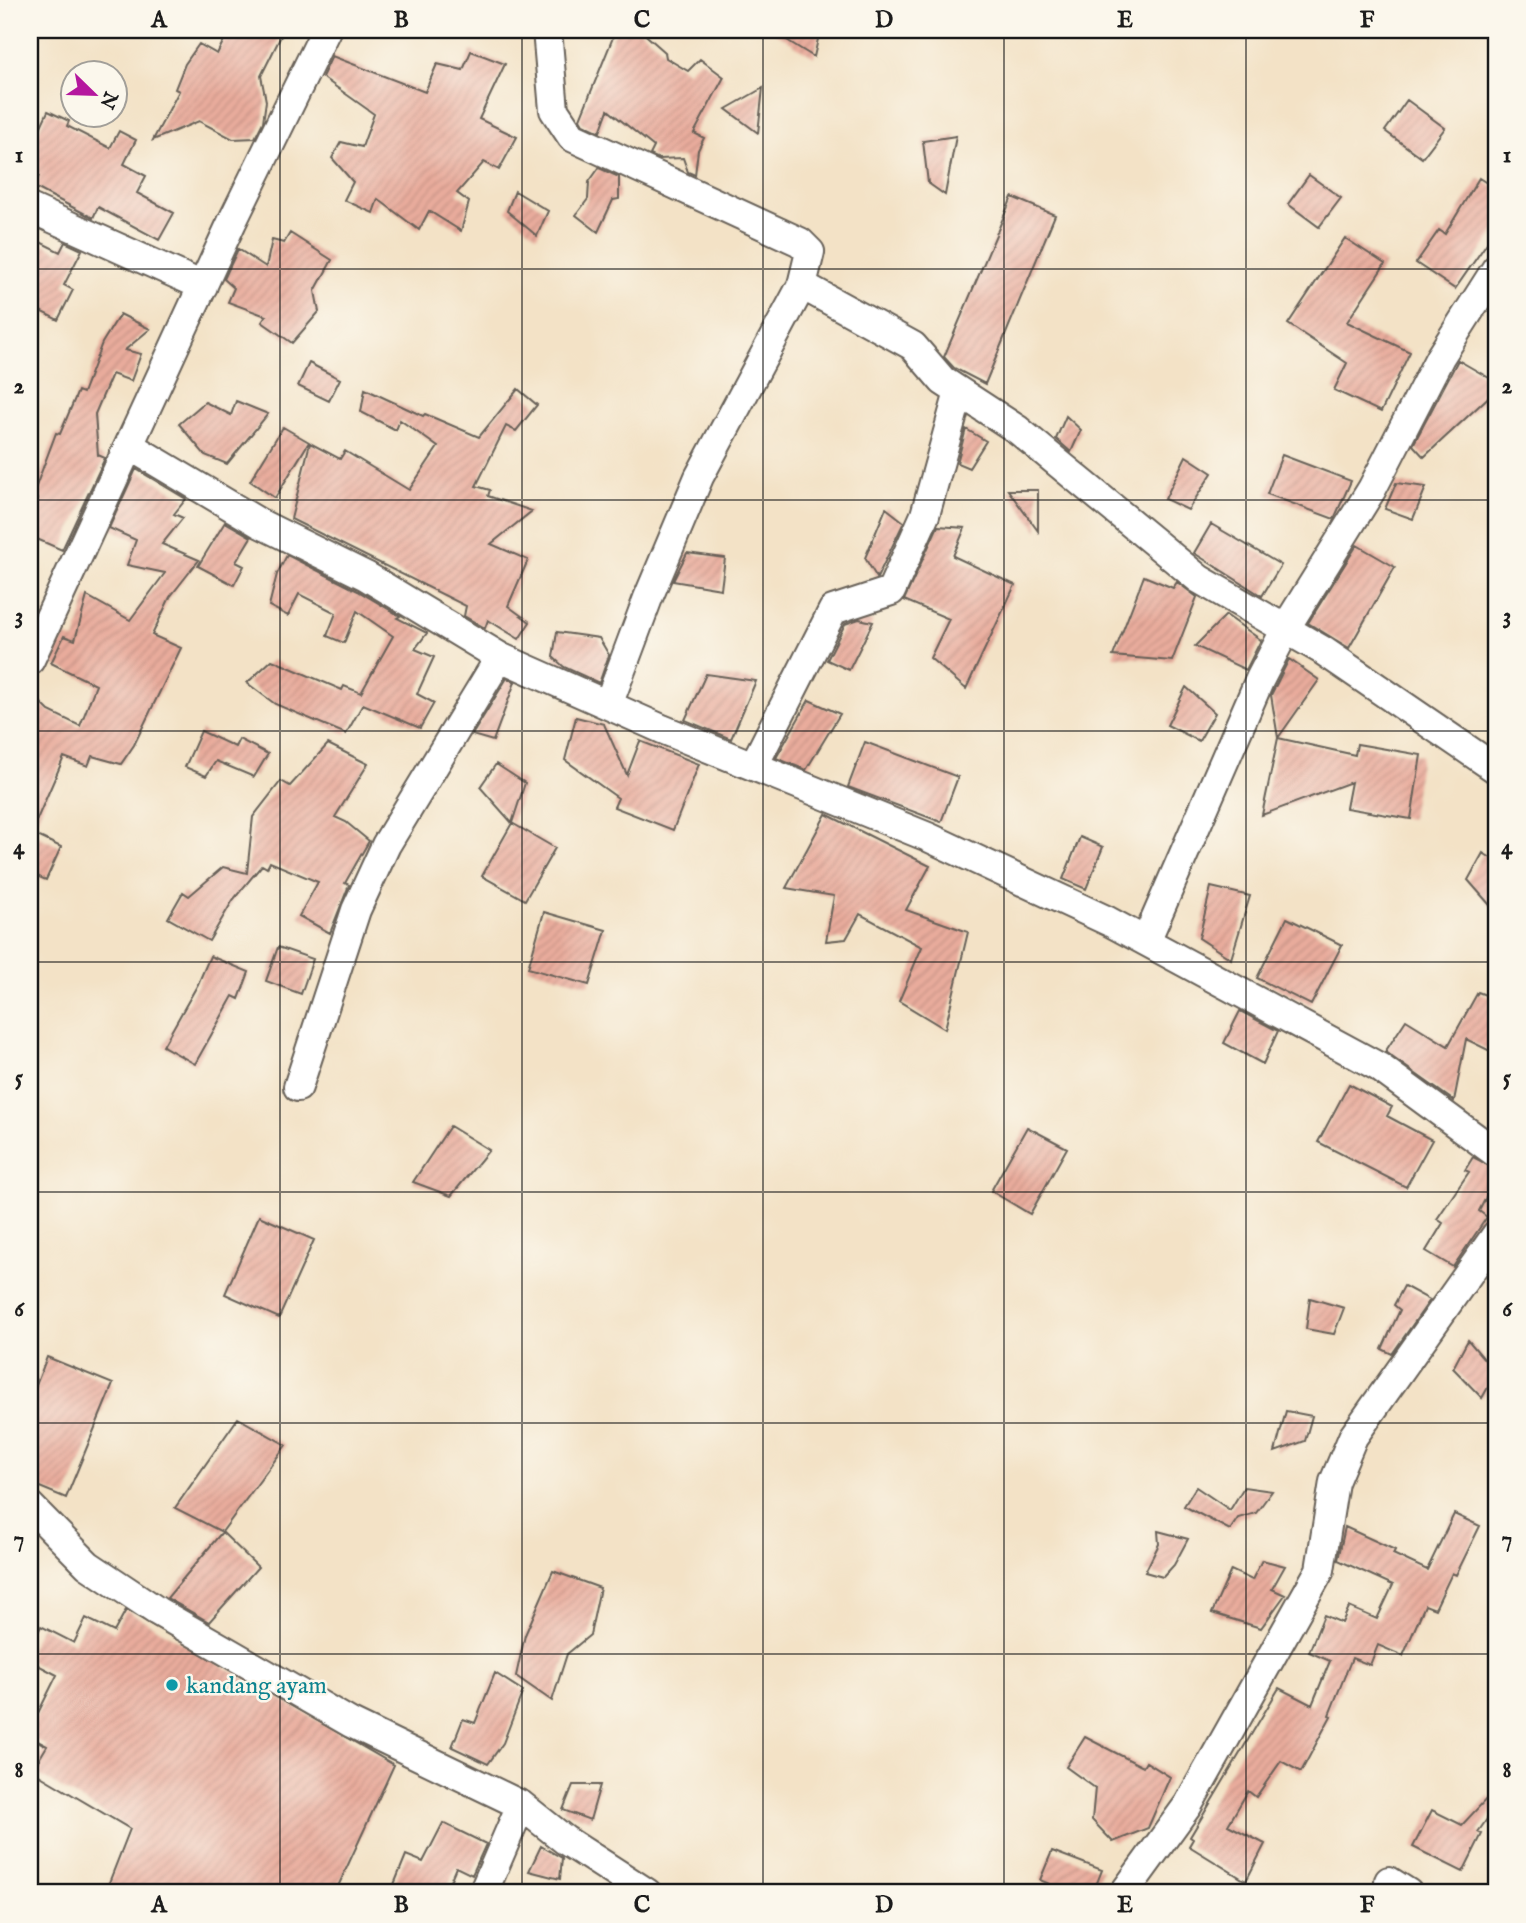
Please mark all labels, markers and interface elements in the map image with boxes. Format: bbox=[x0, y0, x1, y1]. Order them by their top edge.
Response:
text: A bbox=[150, 6, 168, 35]
text: B bbox=[393, 6, 409, 35]
text: C bbox=[634, 6, 651, 35]
text: D bbox=[875, 6, 893, 35]
text: E bbox=[1117, 6, 1133, 35]
text: F bbox=[1360, 6, 1375, 35]
north arrow bbox=[60, 60, 130, 130]
text: N bbox=[93, 87, 122, 113]
text: 1 bbox=[15, 141, 23, 170]
text: 1 bbox=[1503, 141, 1511, 170]
text: 2 bbox=[14, 372, 25, 401]
text: 2 bbox=[1502, 372, 1513, 401]
text: 3 bbox=[15, 602, 23, 631]
text: 3 bbox=[1503, 602, 1511, 631]
text: 4 bbox=[13, 833, 25, 862]
text: 4 bbox=[1501, 833, 1513, 862]
text: 5 bbox=[15, 1064, 24, 1093]
text: 5 bbox=[1503, 1064, 1512, 1093]
text: 6 bbox=[14, 1295, 25, 1324]
text: 6 bbox=[1502, 1295, 1513, 1324]
text: 7 bbox=[14, 1525, 24, 1554]
text: 7 bbox=[1502, 1525, 1512, 1554]
place label: kandang ayam bbox=[186, 1671, 327, 1702]
marker: kandang ayam bbox=[164, 1677, 180, 1693]
text: 8 bbox=[14, 1756, 24, 1785]
text: 8 bbox=[1502, 1756, 1512, 1785]
text: A bbox=[150, 1891, 168, 1920]
text: B bbox=[393, 1891, 409, 1920]
text: C bbox=[634, 1891, 651, 1920]
text: D bbox=[875, 1891, 893, 1920]
text: E bbox=[1117, 1891, 1133, 1920]
text: F bbox=[1360, 1891, 1375, 1920]

